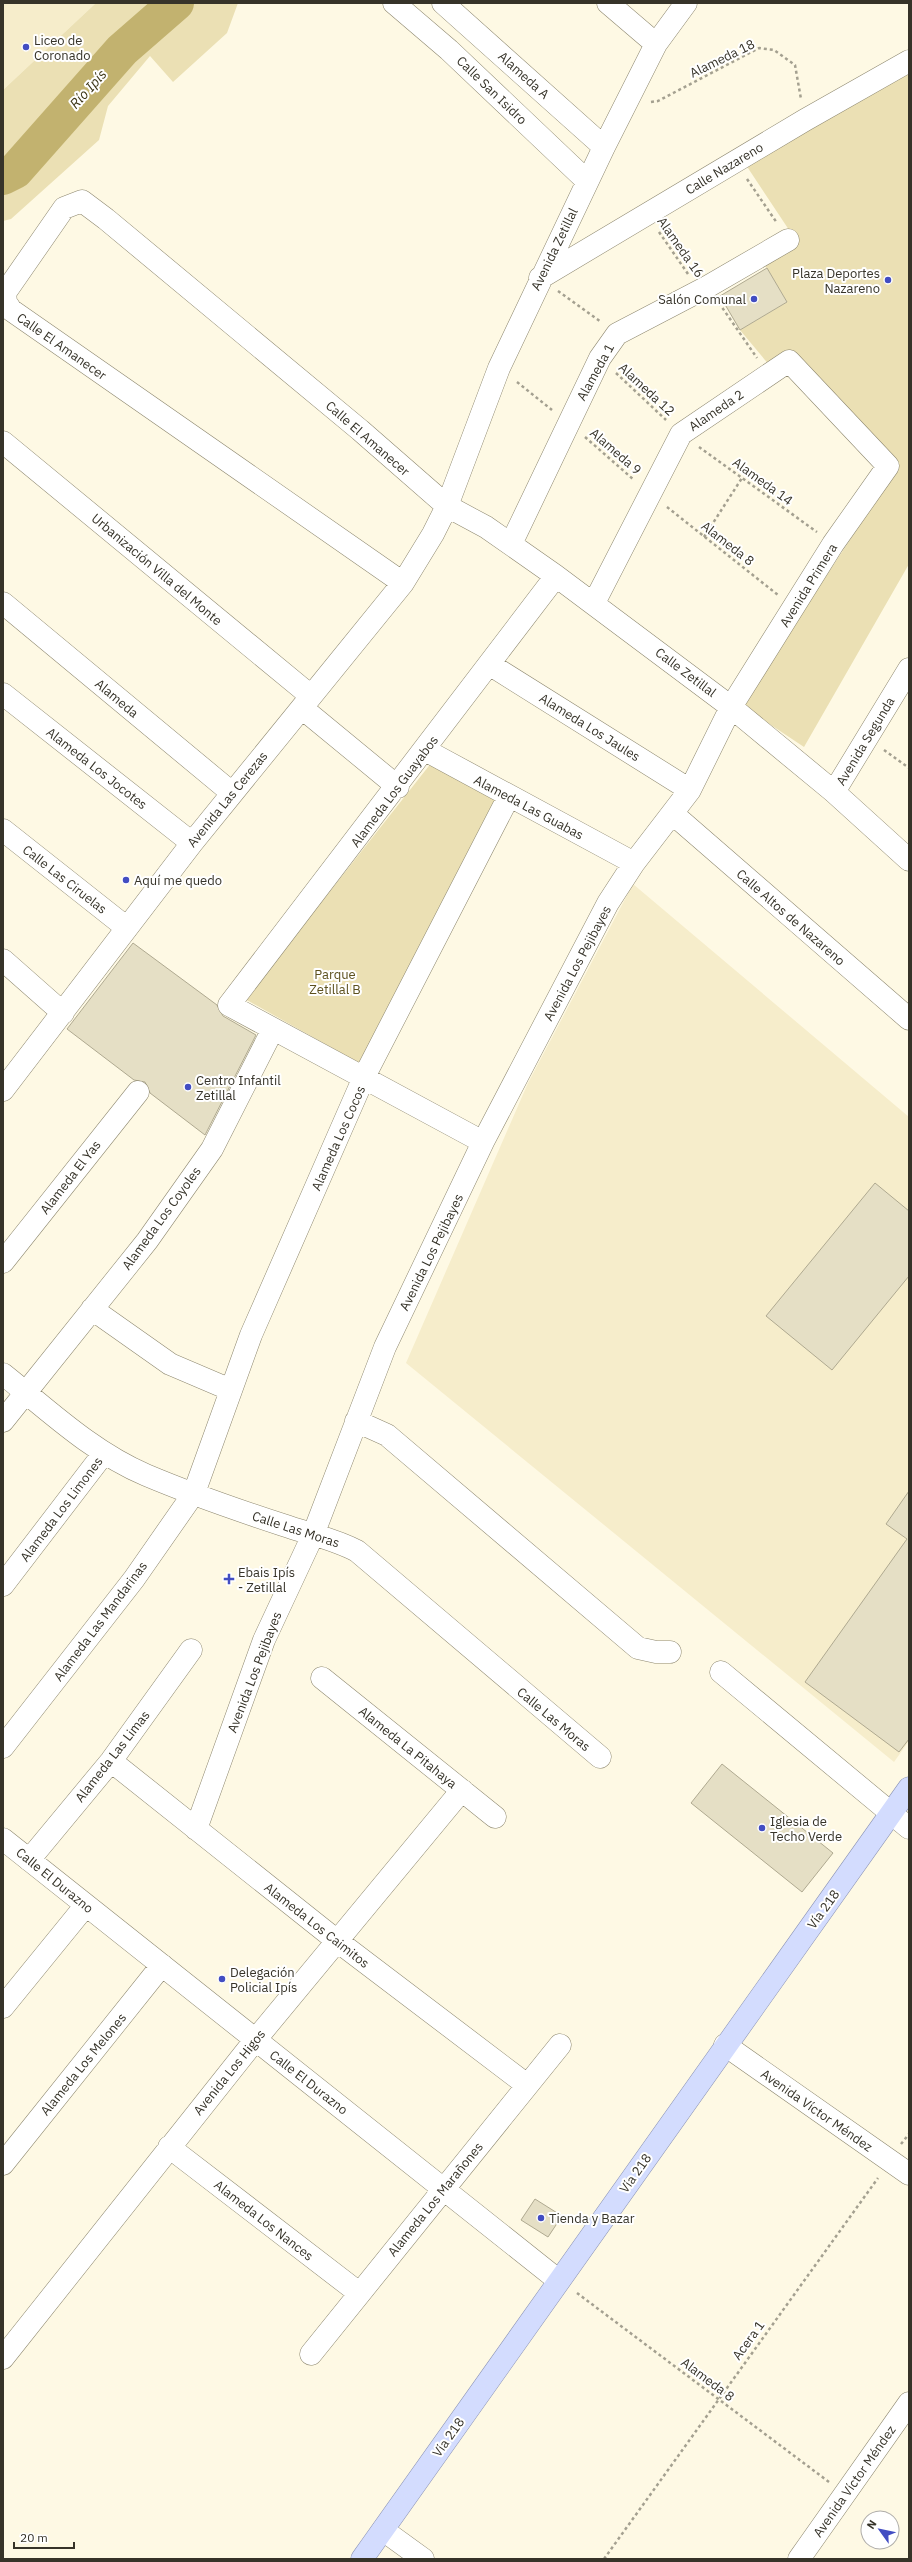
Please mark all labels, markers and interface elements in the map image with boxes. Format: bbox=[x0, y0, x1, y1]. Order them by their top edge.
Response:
place label: Liceo de Coronado bbox=[34, 32, 91, 64]
street label: Alameda 18 bbox=[687, 35, 758, 82]
marker: Liceo de Coronado bbox=[21, 42, 31, 52]
street label: Alameda A bbox=[494, 48, 553, 103]
street label: Calle San Isidro bbox=[453, 52, 530, 128]
water label: Río Ipís bbox=[66, 65, 111, 113]
street label: Calle Nazareno bbox=[682, 139, 766, 198]
street label: Avenida Zetillal bbox=[527, 205, 582, 293]
street label: Alameda 16 bbox=[653, 214, 708, 281]
place label: Plaza Deportes Nazareno bbox=[792, 265, 880, 297]
marker: Plaza Deportes Nazareno bbox=[883, 275, 893, 285]
place label: Salón Comunal bbox=[658, 291, 746, 308]
marker: Salón Comunal bbox=[749, 294, 759, 304]
street label: Calle El Amanecer bbox=[13, 309, 110, 384]
street label: Alameda 1 bbox=[573, 341, 618, 404]
street label: Alameda 12 bbox=[615, 359, 678, 420]
street label: Alameda 2 bbox=[686, 386, 747, 435]
street label: Calle El Amanecer bbox=[322, 397, 413, 480]
street label: Alameda 9 bbox=[586, 424, 645, 478]
street label: Alameda 14 bbox=[729, 454, 796, 509]
street label: Urbanización Villa del Monte bbox=[88, 510, 226, 629]
street label: Alameda 8 bbox=[698, 517, 758, 569]
street label: Avenida Primera bbox=[776, 540, 841, 630]
street label: Calle Zetillal bbox=[652, 644, 720, 701]
street label: Alameda bbox=[91, 675, 142, 722]
street label: Alameda Los Jaules bbox=[536, 690, 643, 765]
street label: Avenida Segunda bbox=[832, 694, 899, 789]
street label: Alameda Los Jocotes bbox=[43, 724, 151, 813]
street label: Alameda Los Guayabos bbox=[347, 732, 442, 851]
street label: Avenida Las Cerezas bbox=[183, 748, 271, 851]
street label: Alameda Las Guabas bbox=[471, 771, 587, 844]
street label: Calle Las Ciruelas bbox=[19, 841, 110, 918]
street label: Calle Altos de Nazareno bbox=[733, 865, 849, 969]
place label: Aquí me quedo bbox=[134, 872, 222, 889]
marker: Aquí me quedo bbox=[121, 875, 131, 885]
street label: Avenida Los Pejibayes bbox=[540, 903, 615, 1024]
park label: Parque Zetillal B bbox=[309, 966, 361, 998]
place label: Centro Infantil Zetillal bbox=[196, 1072, 281, 1104]
marker: Centro Infantil Zetillal bbox=[183, 1082, 193, 1092]
street label: Alameda Los Cocos bbox=[308, 1083, 369, 1193]
street label: Alameda El Yas bbox=[36, 1137, 105, 1218]
street label: Alameda Los Coyoles bbox=[118, 1163, 205, 1273]
street label: Avenida Los Pejibayes bbox=[396, 1191, 467, 1314]
street label: Alameda Los Limones bbox=[16, 1453, 106, 1565]
street label: Calle Las Moras bbox=[250, 1507, 342, 1552]
street label: Alameda Las Mandarinas bbox=[50, 1558, 151, 1685]
place label: Ebais Ipís - Zetillal bbox=[238, 1564, 295, 1596]
marker: Ebais Ipís - Zetillal bbox=[223, 1573, 235, 1585]
street label: Avenida Los Pejibayes bbox=[224, 1609, 285, 1735]
street label: Calle Las Moras bbox=[513, 1684, 594, 1755]
street label: Alameda La Pitahaya bbox=[355, 1703, 460, 1792]
street label: Alameda Las Limas bbox=[71, 1707, 154, 1806]
place label: Iglesia de Techo Verde bbox=[770, 1813, 842, 1845]
marker: Iglesia de Techo Verde bbox=[757, 1823, 767, 1833]
street label: Calle El Durazno bbox=[12, 1844, 97, 1917]
street label: Alameda Los Caimitos bbox=[261, 1879, 373, 1972]
street label: Vía 218 bbox=[803, 1886, 843, 1932]
place label: Delegación Policial Ipís bbox=[230, 1964, 297, 1996]
marker: Delegación Policial Ipís bbox=[217, 1974, 227, 1984]
street label: Alameda Los Melones bbox=[37, 2010, 130, 2119]
street label: Avenida Los Higos bbox=[190, 2026, 269, 2119]
street label: Calle El Durazno bbox=[266, 2046, 351, 2118]
street label: Avenida Víctor Méndez bbox=[757, 2065, 876, 2155]
street label: Alameda Los Marañones bbox=[384, 2139, 487, 2260]
street label: Vía 218 bbox=[616, 2150, 655, 2196]
street label: Alameda Los Nances bbox=[211, 2176, 317, 2264]
place label: Tienda y Bazar bbox=[549, 2210, 635, 2227]
marker: Tienda y Bazar bbox=[536, 2213, 546, 2223]
street label: Acera 1 bbox=[728, 2317, 768, 2363]
street label: Alameda 8 bbox=[678, 2354, 738, 2405]
street label: Vía 218 bbox=[429, 2414, 468, 2460]
street label: Avenida Víctor Méndez bbox=[809, 2422, 899, 2541]
north arrow bbox=[860, 2510, 900, 2550]
text: N bbox=[864, 2517, 880, 2532]
scale bar bbox=[14, 2524, 74, 2550]
text: 20 m bbox=[20, 2530, 48, 2545]

